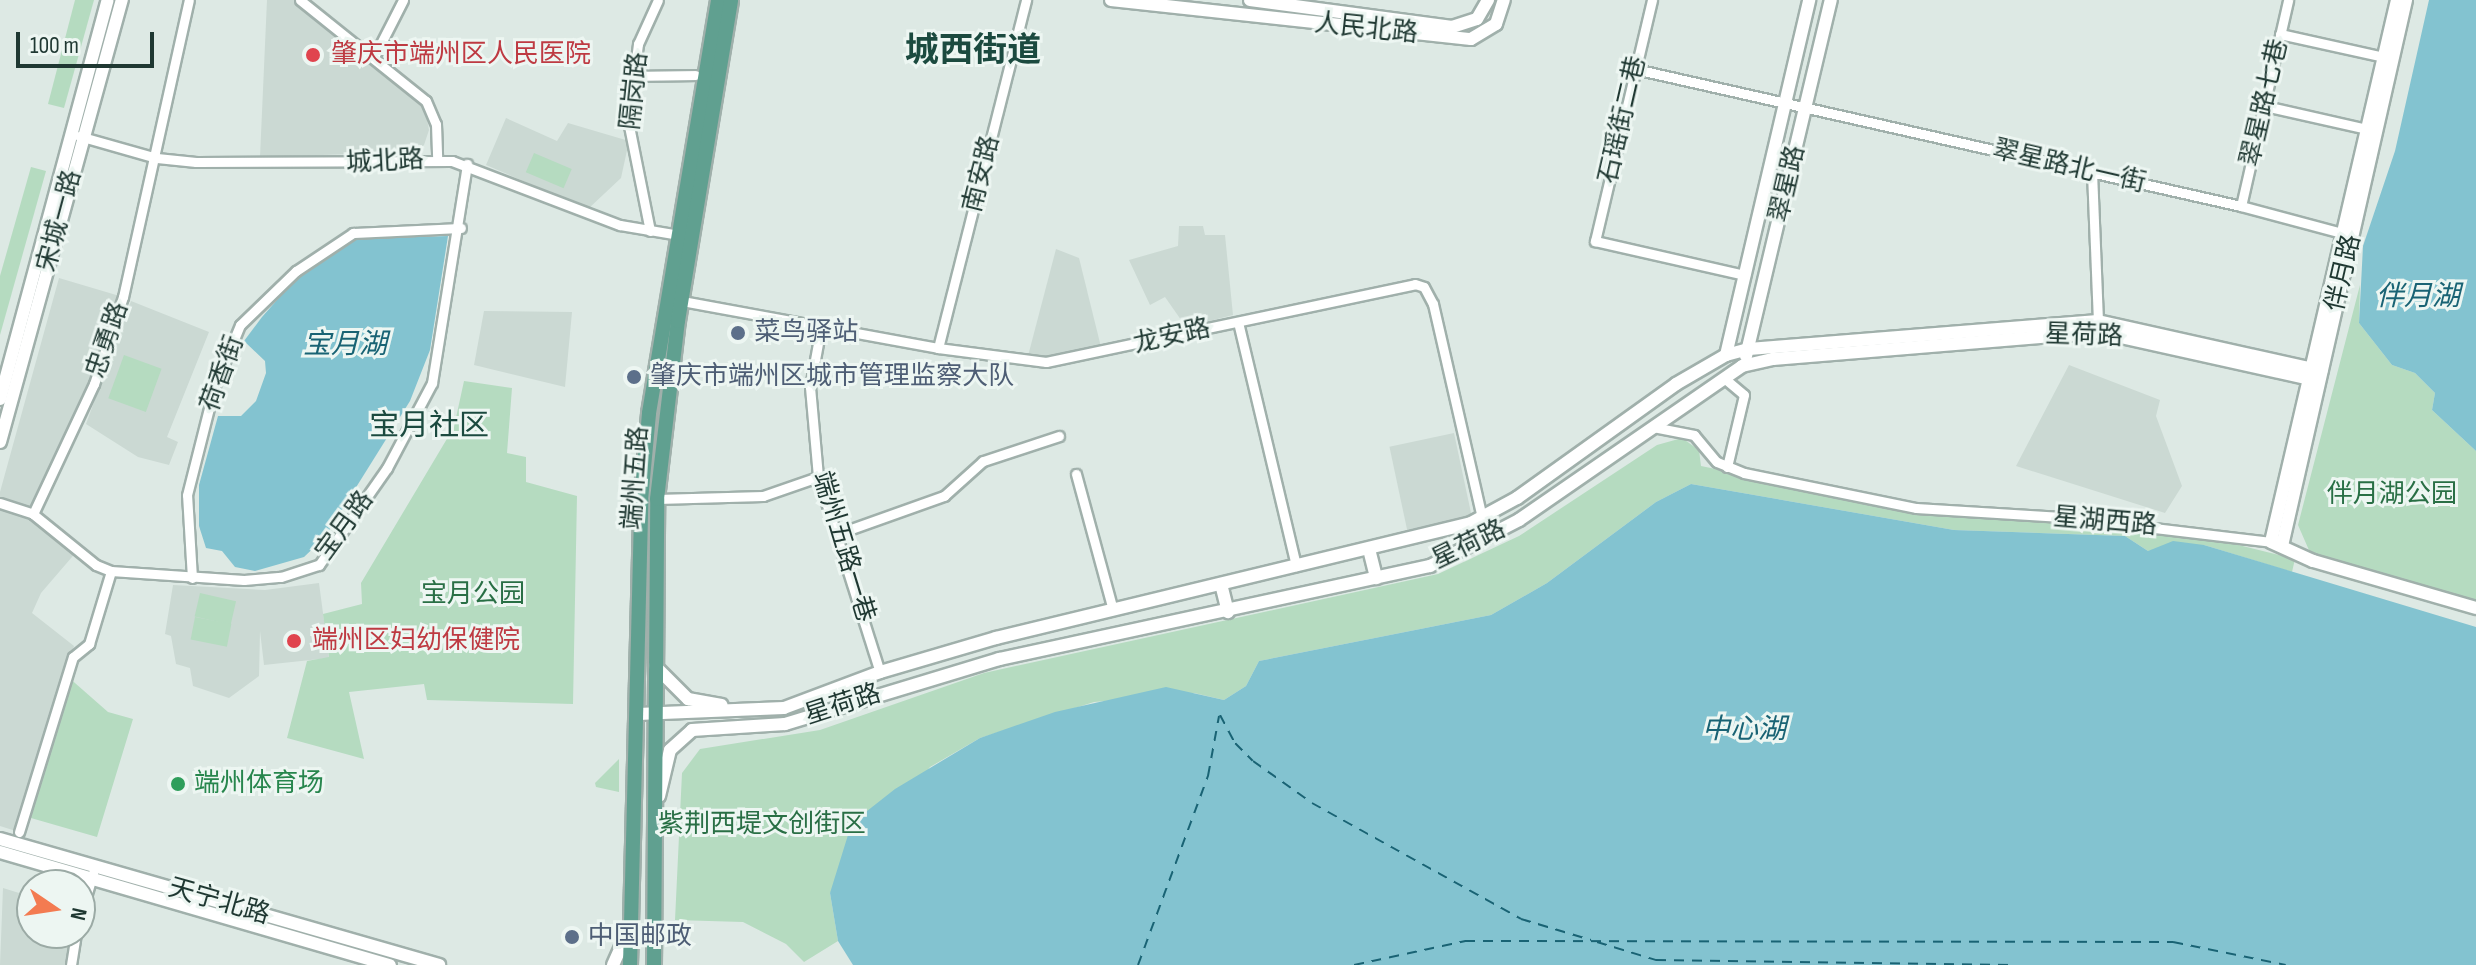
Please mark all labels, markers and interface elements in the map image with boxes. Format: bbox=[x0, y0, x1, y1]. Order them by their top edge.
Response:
street label: 人民北路 bbox=[1313, 8, 1419, 50]
scale bar bbox=[20, 16, 158, 66]
text: 100 m bbox=[30, 31, 79, 60]
district label: 城西街道 bbox=[905, 31, 1041, 71]
street label: 翠星路七巷 bbox=[2235, 36, 2295, 170]
place label: 肇庆市端州区人民医院 bbox=[331, 39, 591, 71]
marker: 肇庆市端州区人民医院 bbox=[302, 44, 324, 66]
street label: 隔岗路 bbox=[615, 51, 655, 131]
street label: 石瑶街二巷 bbox=[1593, 53, 1653, 187]
street label: 南安路 bbox=[957, 132, 1007, 216]
street label: 翠星路北一街 bbox=[1989, 134, 2149, 200]
street label: 翠星路 bbox=[1764, 142, 1812, 226]
street label: 城北路 bbox=[345, 144, 425, 180]
street label: 宋城一路 bbox=[31, 167, 89, 275]
street label: 伴月路 bbox=[2320, 231, 2368, 315]
water label: 伴月湖 bbox=[2376, 280, 2460, 314]
street label: 忠勇路 bbox=[81, 298, 135, 382]
street label: 龙安路 bbox=[1130, 313, 1214, 361]
place label: 菜鸟驿站 bbox=[754, 317, 858, 349]
street label: 星荷路 bbox=[2044, 319, 2124, 353]
marker: 菜鸟驿站 bbox=[729, 324, 747, 342]
water label: 宝月湖 bbox=[303, 328, 387, 362]
street label: 荷香街 bbox=[195, 332, 251, 416]
place label: 肇庆市端州区城市管理监察大队 bbox=[650, 361, 1014, 393]
marker: 肇庆市端州区城市管理监察大队 bbox=[625, 368, 643, 386]
district label: 宝月社区 bbox=[369, 408, 489, 444]
street label: 端州五路 bbox=[617, 425, 655, 531]
street label: 端州五路一巷 bbox=[805, 468, 881, 626]
park label: 伴月湖公园 bbox=[2327, 479, 2457, 511]
street label: 宝月路 bbox=[309, 485, 381, 567]
street label: 星湖西路 bbox=[2052, 502, 2158, 542]
street label: 星荷路 bbox=[1427, 514, 1511, 576]
park label: 宝月公园 bbox=[421, 579, 525, 611]
place label: 端州区妇幼保健院 bbox=[312, 625, 520, 657]
marker: 端州区妇幼保健院 bbox=[283, 630, 305, 652]
street label: 星荷路 bbox=[801, 678, 885, 732]
water label: 中心湖 bbox=[1702, 713, 1786, 747]
place label: 端州体育场 bbox=[194, 768, 324, 800]
marker: 端州体育场 bbox=[169, 775, 187, 793]
park label: 紫荆西堤文创街区 bbox=[658, 809, 866, 841]
north arrow bbox=[16, 869, 96, 949]
street label: 天宁北路 bbox=[165, 873, 273, 931]
text: N bbox=[63, 905, 92, 923]
place label: 中国邮政 bbox=[588, 921, 692, 953]
marker: 中国邮政 bbox=[563, 928, 581, 946]

